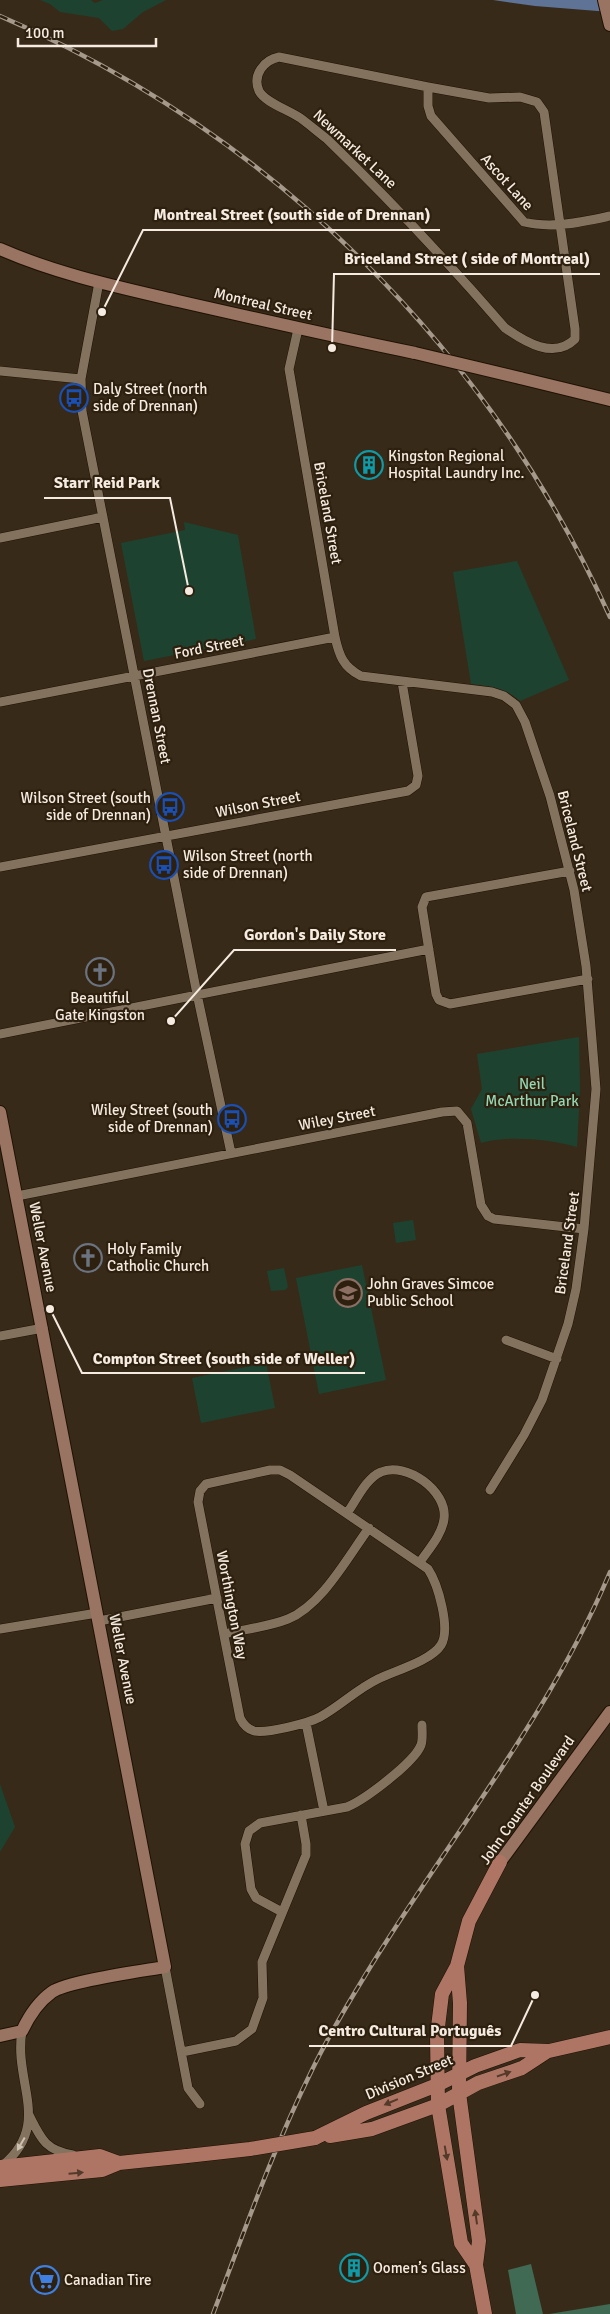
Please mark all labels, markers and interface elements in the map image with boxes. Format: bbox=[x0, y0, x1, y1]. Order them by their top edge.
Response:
scale bar bbox=[18, 15, 155, 47]
text: 100 m bbox=[25, 24, 65, 42]
street label: Newmarket Lane bbox=[309, 106, 401, 192]
street label: Ascot Lane bbox=[477, 150, 537, 214]
callout: Montreal Street (south side of Drennan) bbox=[143, 199, 440, 230]
text: Montreal Street (south side of Drennan) bbox=[154, 205, 430, 225]
callout: Briceland Street ( side of Montreal) bbox=[334, 243, 600, 274]
text: Briceland Street ( side of Montreal) bbox=[344, 249, 590, 269]
street label: Montreal Street bbox=[212, 284, 314, 324]
place label: Daly Street (north side of Drennan) bbox=[93, 380, 207, 415]
bus stop icon: Daly Street (north side of Drennan) bbox=[59, 383, 89, 413]
place label: Kingston Regional Hospital Laundry Inc. bbox=[388, 447, 524, 482]
building icon: Kingston Regional Hospital Laundry Inc. bbox=[354, 450, 384, 480]
street label: Briceland Street bbox=[310, 460, 346, 566]
callout: Starr Reid Park bbox=[44, 467, 170, 498]
text: Starr Reid Park bbox=[54, 473, 161, 493]
street label: Ford Street bbox=[172, 631, 246, 663]
street label: Drennan Street bbox=[139, 667, 175, 765]
street label: Wilson Street bbox=[214, 787, 302, 821]
street label: Briceland Street bbox=[554, 788, 596, 894]
place label: Wilson Street (south side of Drennan) bbox=[21, 789, 151, 824]
bus stop icon: Wilson Street (south side of Drennan) bbox=[155, 792, 185, 822]
place label: Wilson Street (north side of Drennan) bbox=[183, 847, 313, 882]
bus stop icon: Wilson Street (north side of Drennan) bbox=[149, 850, 179, 880]
callout: Gordon's Daily Store bbox=[234, 919, 396, 950]
text: Gordon's Daily Store bbox=[244, 925, 386, 945]
church icon: Beautiful Gate Kingston bbox=[85, 957, 115, 987]
place label: Beautiful Gate Kingston bbox=[55, 989, 145, 1024]
park label: Neil McArthur Park bbox=[485, 1075, 579, 1110]
place label: Wiley Street (south side of Drennan) bbox=[91, 1101, 213, 1136]
street label: Wiley Street bbox=[297, 1102, 377, 1134]
bus stop icon: Wiley Street (south side of Drennan) bbox=[217, 1104, 247, 1134]
street label: Briceland Street bbox=[551, 1190, 583, 1296]
street label: Weller Avenue bbox=[25, 1200, 61, 1294]
place label: Holy Family Catholic Church bbox=[107, 1240, 209, 1275]
church icon: Holy Family Catholic Church bbox=[73, 1243, 103, 1273]
place label: John Graves Simcoe Public School bbox=[367, 1275, 494, 1310]
school or university icon: John Graves Simcoe Public School bbox=[333, 1278, 363, 1308]
callout: Compton Street (south side of Weller) bbox=[82, 1342, 365, 1373]
text: Compton Street (south side of Weller) bbox=[93, 1349, 355, 1369]
street label: Worthington Way bbox=[213, 1549, 251, 1661]
street label: Weller Avenue bbox=[105, 1612, 141, 1706]
street label: John Counter Boulevard bbox=[476, 1732, 578, 1868]
callout: Centro Cultural Português bbox=[309, 2015, 511, 2046]
text: Centro Cultural Português bbox=[319, 2021, 501, 2041]
street label: Division Street bbox=[363, 2050, 455, 2104]
one-way arrow bbox=[496, 2070, 511, 2077]
one-way arrow bbox=[384, 2099, 398, 2107]
one-way arrow bbox=[17, 2137, 26, 2151]
one-way arrow bbox=[442, 2145, 450, 2161]
one-way arrow bbox=[68, 2168, 84, 2176]
one-way arrow bbox=[472, 2208, 480, 2224]
building icon: Oomen’s Glass bbox=[339, 2253, 369, 2283]
place label: Oomen’s Glass bbox=[373, 2259, 466, 2277]
supermarket icon: Canadian Tire bbox=[30, 2265, 60, 2295]
place label: Canadian Tire bbox=[64, 2271, 152, 2289]

